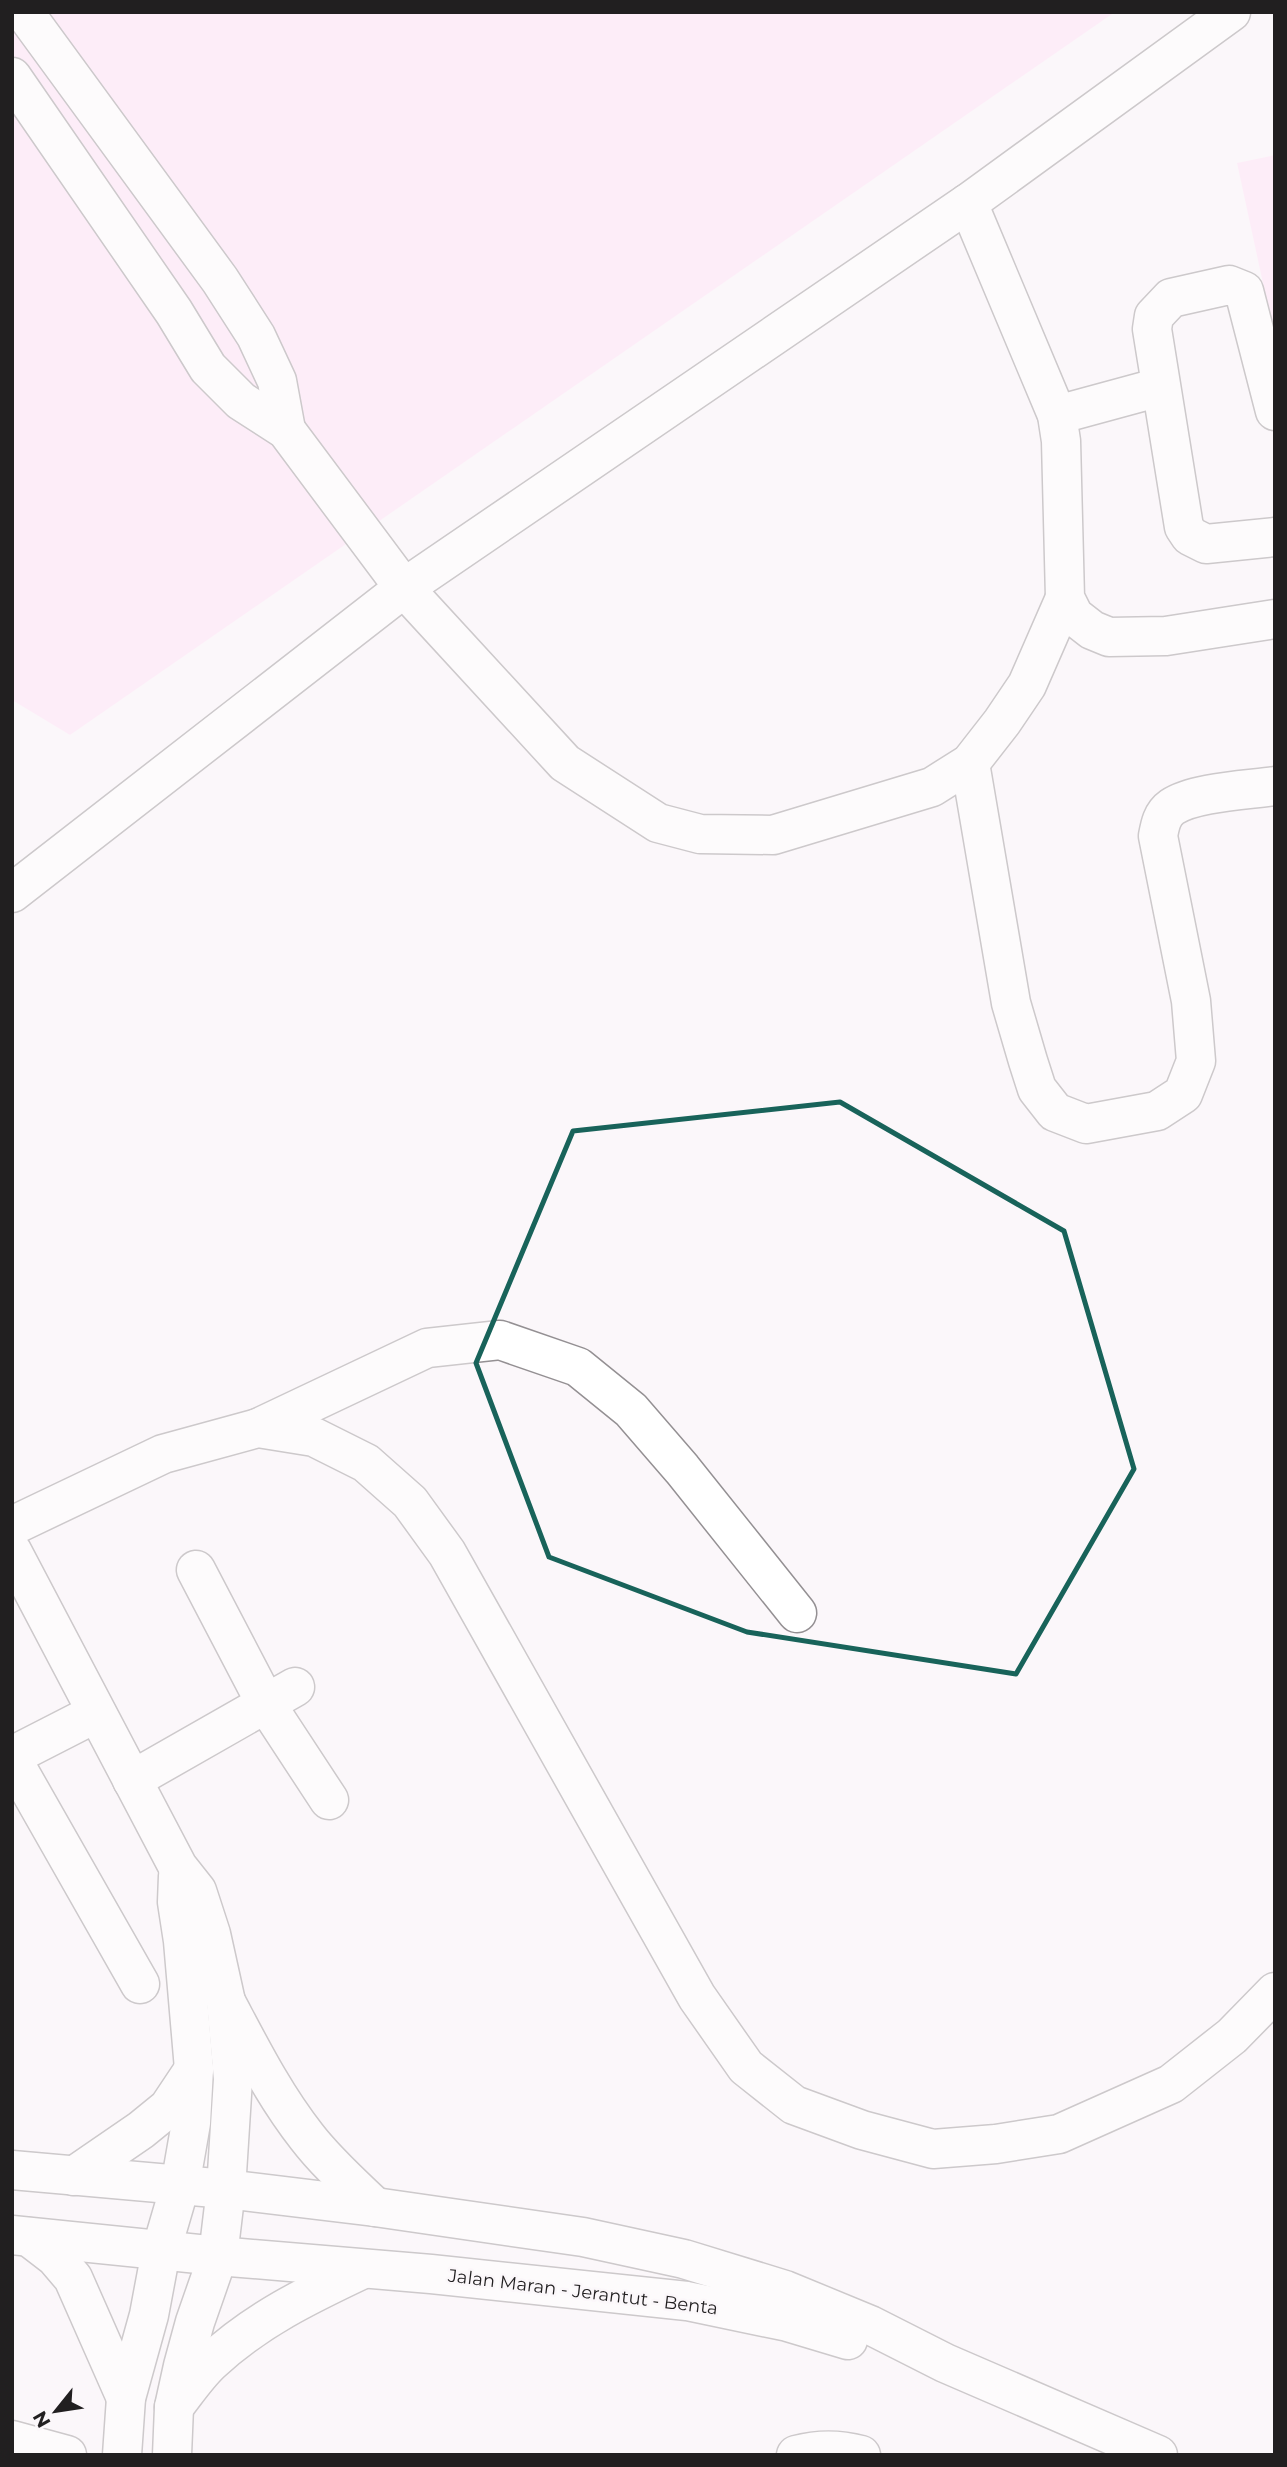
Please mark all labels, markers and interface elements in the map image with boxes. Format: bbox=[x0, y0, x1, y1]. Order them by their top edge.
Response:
street label: Jalan Maran - Jerantut - Benta bbox=[446, 2264, 719, 2319]
north arrow bbox=[21, 2376, 91, 2446]
text: N bbox=[28, 2407, 56, 2432]

